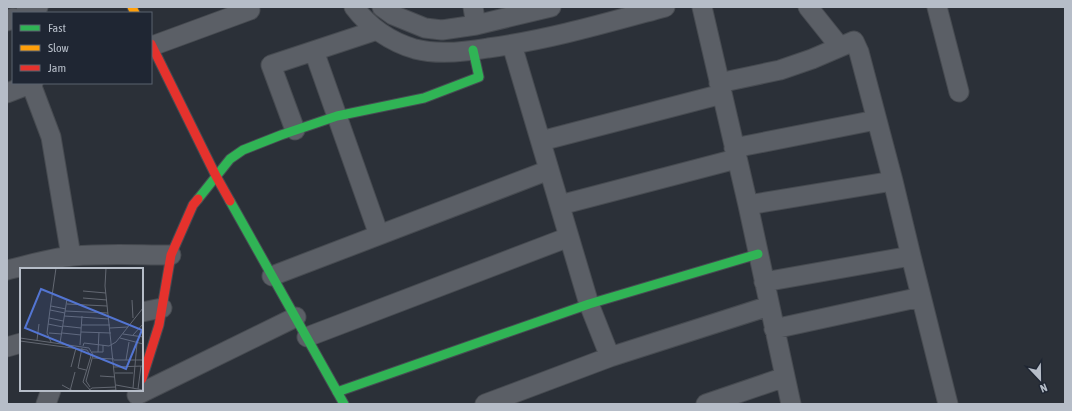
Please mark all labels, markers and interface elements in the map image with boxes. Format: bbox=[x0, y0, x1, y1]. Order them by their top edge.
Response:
legend bbox=[12, 12, 152, 84]
text: Fast bbox=[48, 21, 66, 35]
text: Slow bbox=[48, 41, 69, 55]
text: Jam bbox=[48, 61, 66, 75]
inset map bbox=[20, 268, 143, 391]
north arrow bbox=[1020, 359, 1060, 399]
text: N bbox=[1038, 381, 1049, 395]

